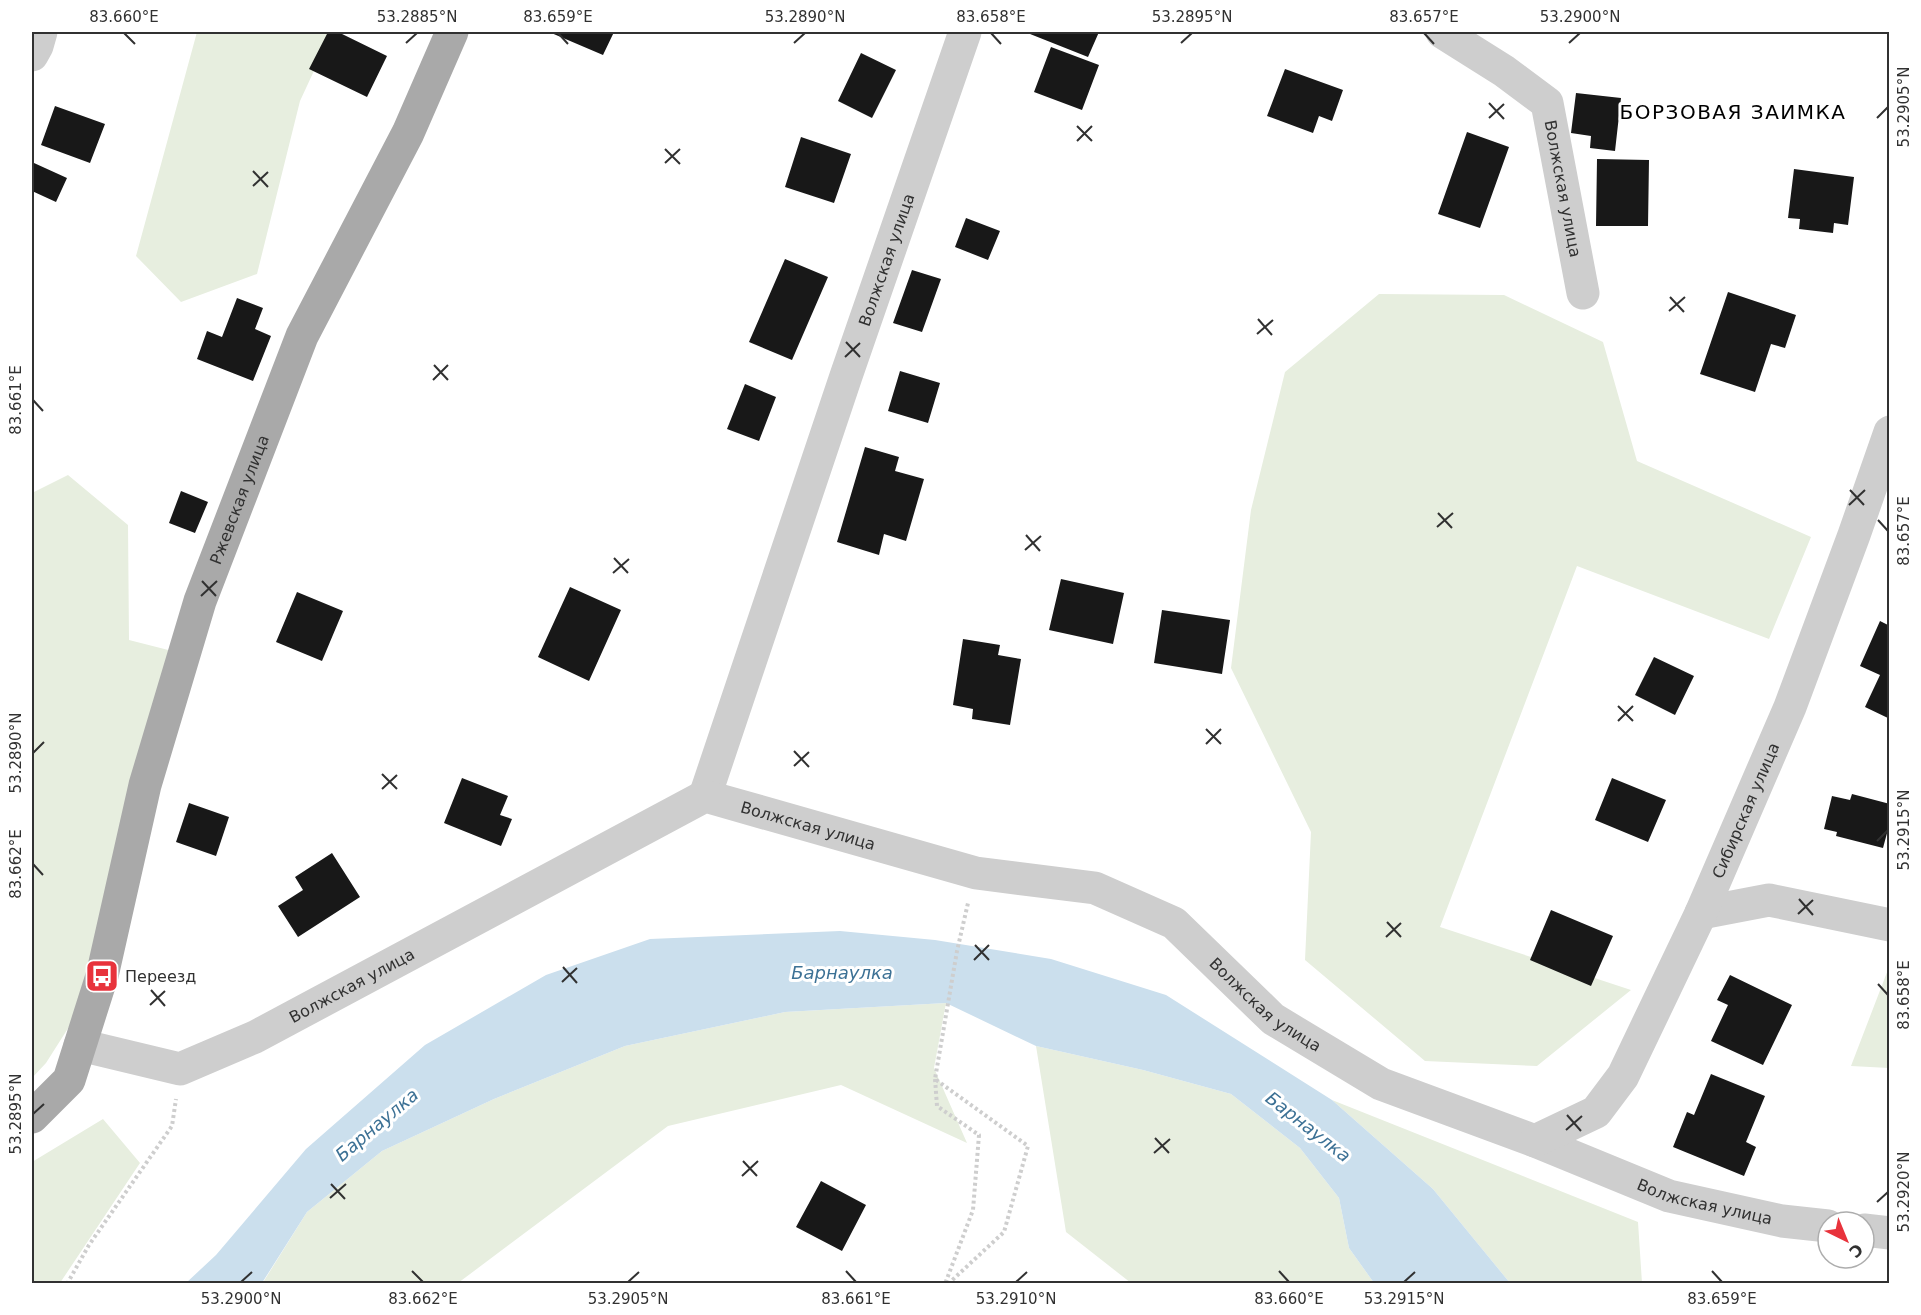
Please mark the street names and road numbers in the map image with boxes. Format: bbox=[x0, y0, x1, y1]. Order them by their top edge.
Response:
street label: Волжская улица bbox=[1540, 119, 1585, 259]
street label: Волжская улица bbox=[855, 191, 918, 329]
street label: Ржевская улица bbox=[206, 432, 273, 567]
street label: Сибирская улица bbox=[1708, 740, 1783, 881]
street label: Волжская улица bbox=[738, 798, 878, 854]
street label: Волжская улица bbox=[286, 944, 418, 1027]
street label: Волжская улица bbox=[1205, 954, 1325, 1056]
street label: Волжская улица bbox=[1634, 1175, 1774, 1229]

